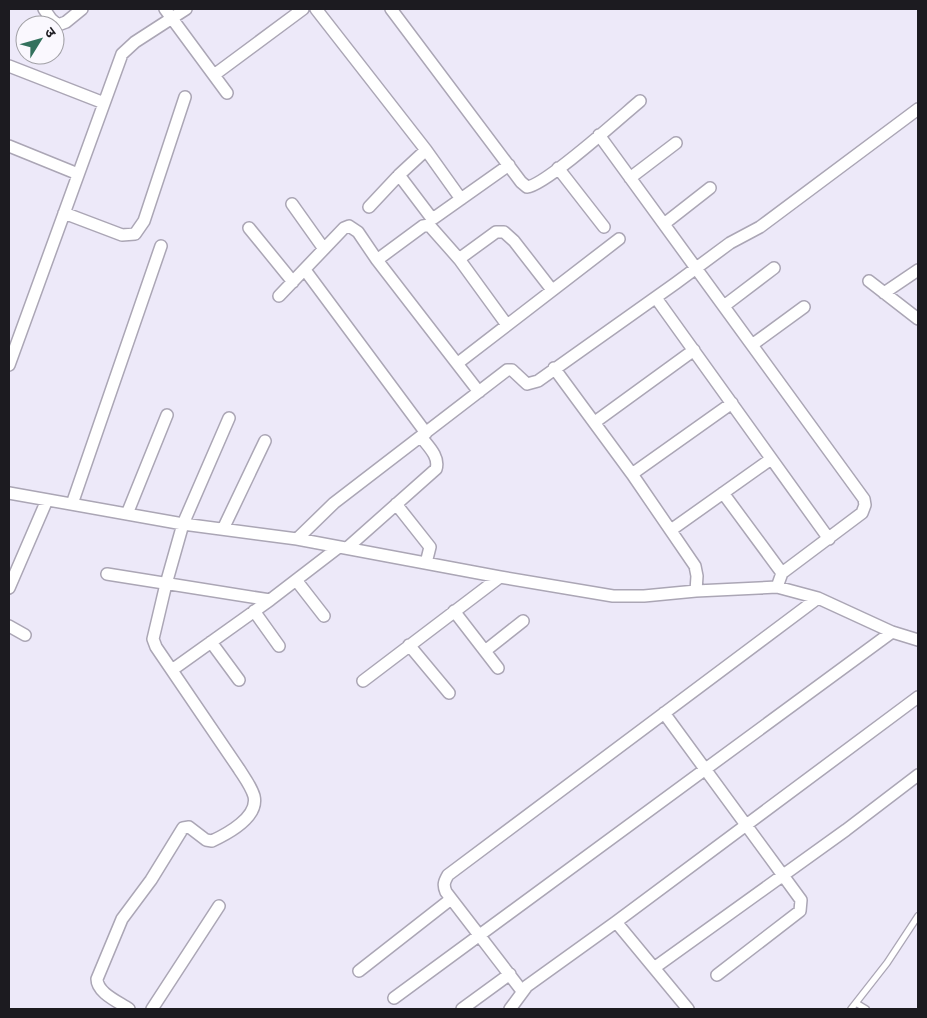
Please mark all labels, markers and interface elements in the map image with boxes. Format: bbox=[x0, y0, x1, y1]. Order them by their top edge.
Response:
north arrow bbox=[15, 15, 65, 65]
text: उ bbox=[42, 23, 61, 41]

